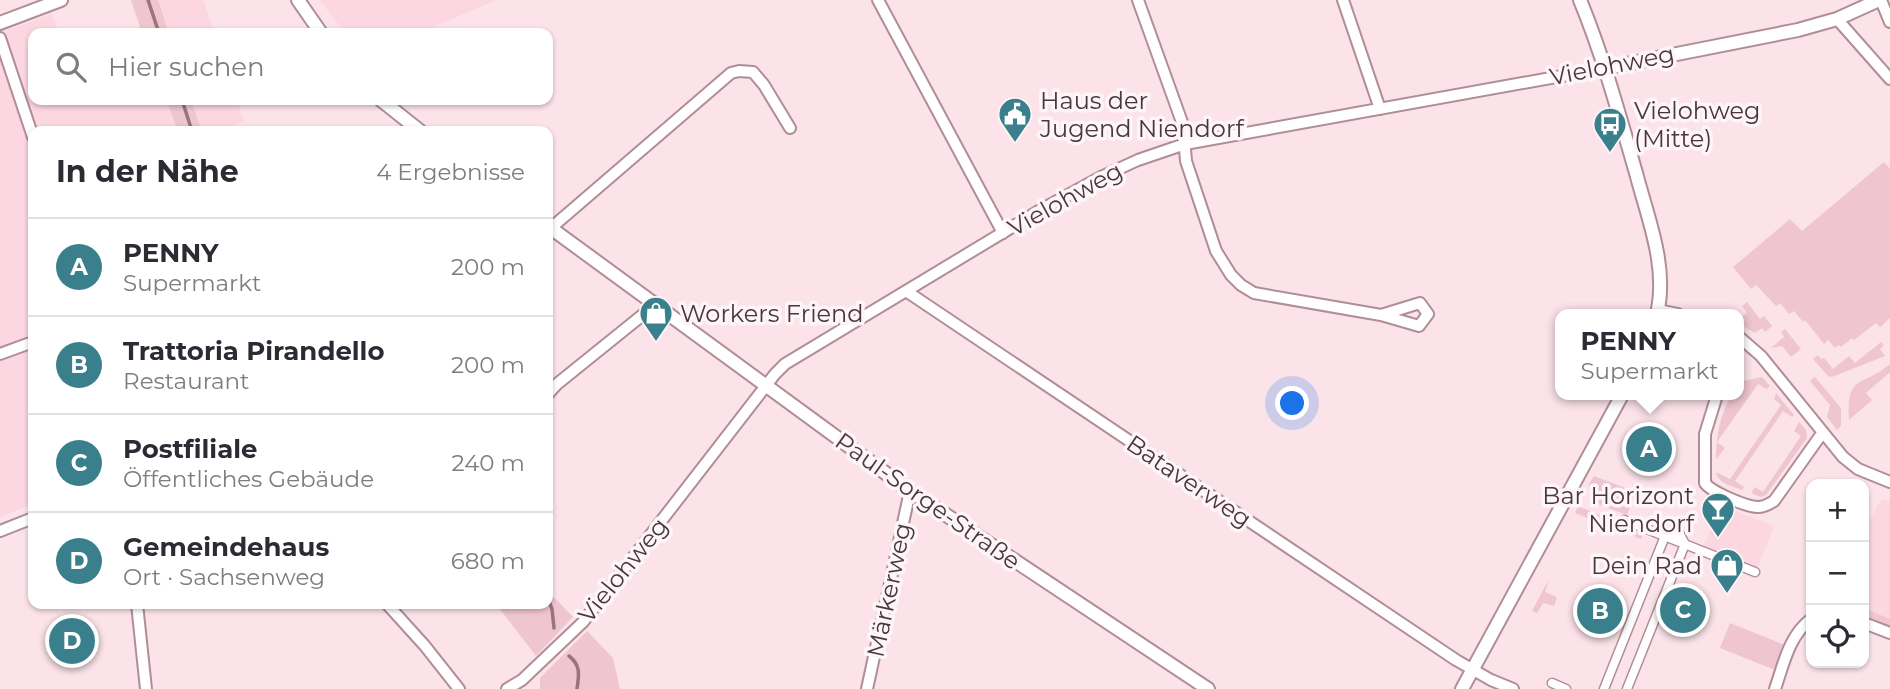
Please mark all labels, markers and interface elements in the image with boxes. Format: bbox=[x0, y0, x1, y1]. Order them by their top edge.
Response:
search box bbox=[28, 28, 553, 105]
street label: Vielohweg bbox=[1547, 39, 1677, 91]
icon: search bbox=[52, 48, 90, 86]
text: Hier suchen bbox=[108, 51, 265, 83]
place label: Haus der Jugend Niendorf bbox=[1039, 86, 1245, 143]
public building icon: Haus der Jugend Niendorf bbox=[996, 95, 1034, 144]
place label: Vielohweg (Mitte) bbox=[1634, 96, 1760, 153]
bus stop icon: Vielohweg (Mitte) bbox=[1591, 105, 1629, 154]
text: In der Nähe bbox=[56, 153, 239, 190]
street label: Vielohweg bbox=[1003, 156, 1127, 242]
text: 4 Ergebnisse bbox=[376, 158, 525, 186]
text: PENNY bbox=[123, 237, 219, 269]
text: A bbox=[70, 253, 88, 281]
text: 200 m bbox=[451, 253, 525, 281]
text: Supermarkt bbox=[123, 269, 261, 297]
shop icon: Workers Friend bbox=[637, 294, 675, 343]
place label: Workers Friend bbox=[680, 299, 864, 328]
popup bbox=[1555, 309, 1744, 400]
text: PENNY bbox=[1580, 325, 1676, 357]
text: Trattoria Pirandello bbox=[123, 335, 384, 367]
text: B bbox=[70, 351, 88, 379]
text: 200 m bbox=[451, 351, 525, 379]
text: Supermarkt bbox=[1580, 357, 1719, 385]
text: Restaurant bbox=[123, 367, 249, 395]
your location bbox=[1275, 386, 1309, 420]
pin: A bbox=[1626, 423, 1672, 475]
street label: Paul-Sorge-Straße bbox=[830, 426, 1026, 576]
street label: Bataverweg bbox=[1121, 429, 1257, 533]
text: Postfiliale bbox=[123, 433, 257, 465]
text: C bbox=[71, 449, 87, 477]
text: 240 m bbox=[452, 449, 525, 477]
text: Öffentliches Gebäude bbox=[123, 465, 374, 493]
map controls bbox=[1806, 479, 1869, 668]
button: + bbox=[1806, 479, 1869, 542]
place label: Bar Horizont Niendorf bbox=[1542, 481, 1695, 538]
bar icon: Bar Horizont Niendorf bbox=[1699, 490, 1737, 539]
street label: Vielohweg bbox=[572, 512, 674, 628]
street label: Märkerweg bbox=[861, 520, 917, 660]
text: Gemeindehaus bbox=[123, 531, 329, 563]
button: − bbox=[1806, 542, 1869, 605]
shop icon: Dein Rad bbox=[1708, 546, 1746, 595]
text: D bbox=[70, 547, 89, 575]
text: 680 m bbox=[451, 547, 525, 575]
place label: Dein Rad bbox=[1591, 551, 1702, 580]
text: Ort · Sachsenweg bbox=[123, 563, 325, 591]
pin: C bbox=[1660, 584, 1706, 636]
pin: B bbox=[1577, 585, 1623, 637]
button: locate bbox=[1806, 605, 1869, 668]
pin: D bbox=[49, 615, 95, 667]

